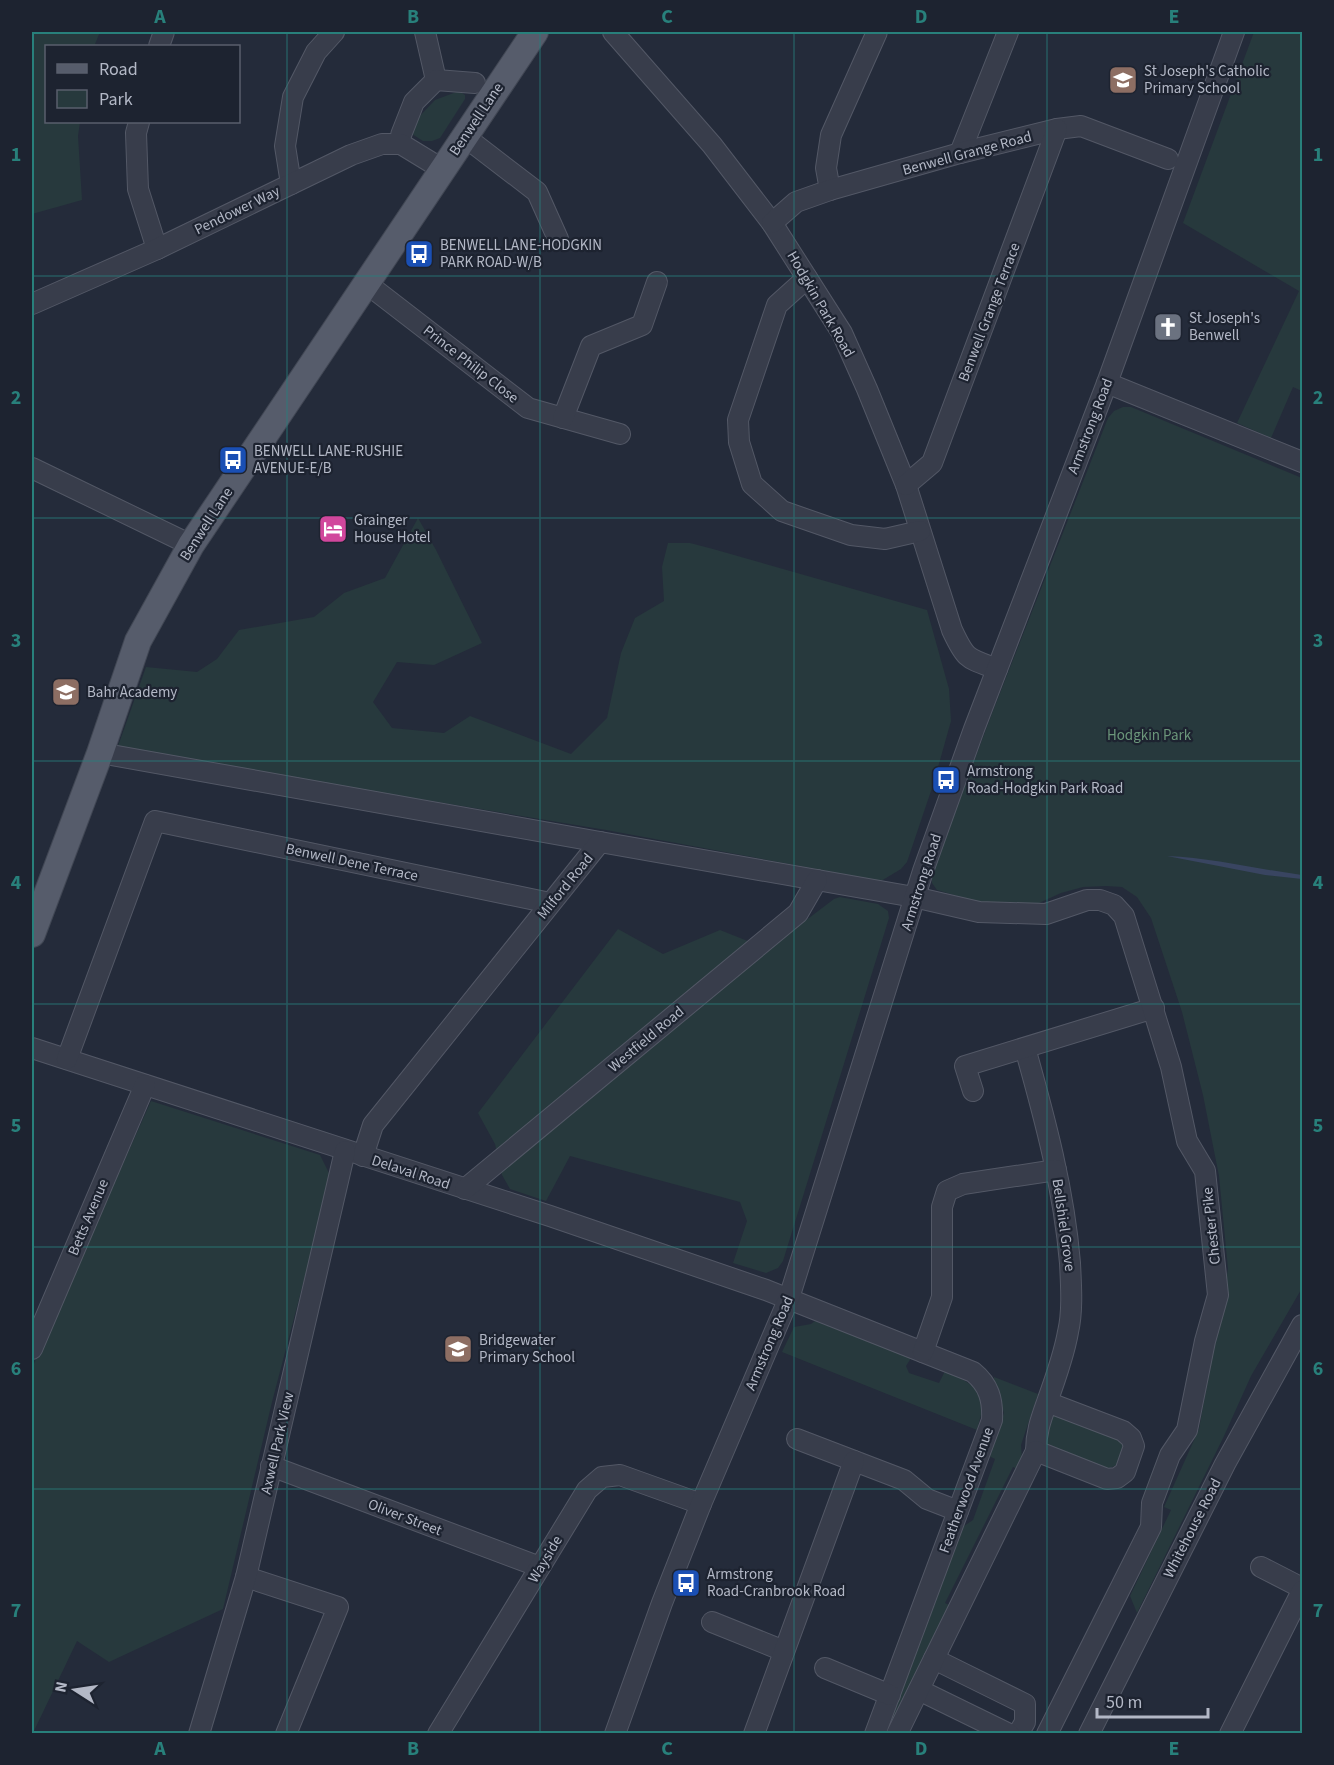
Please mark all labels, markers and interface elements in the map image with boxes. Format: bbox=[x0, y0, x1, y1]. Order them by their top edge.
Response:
text: A bbox=[153, 3, 166, 31]
text: B bbox=[407, 3, 419, 31]
text: C bbox=[661, 3, 673, 31]
text: D bbox=[915, 3, 927, 31]
text: E bbox=[1169, 3, 1179, 31]
legend bbox=[45, 45, 240, 123]
text: Road bbox=[99, 57, 138, 82]
place label: St Joseph's Catholic Primary School bbox=[1144, 61, 1270, 99]
school or university icon: St Joseph's Catholic Primary School bbox=[1107, 64, 1139, 96]
street label: Benwell Lane bbox=[444, 79, 509, 160]
text: Park bbox=[99, 87, 133, 112]
street label: Benwell Grange Road bbox=[900, 126, 1034, 181]
text: 1 bbox=[11, 141, 21, 169]
text: 1 bbox=[1313, 141, 1323, 169]
street label: Pendower Way bbox=[191, 181, 283, 240]
place label: BENWELL LANE-HODGKIN PARK ROAD-W/B bbox=[440, 235, 602, 273]
bus stop icon: BENWELL LANE-HODGKIN PARK ROAD-W/B bbox=[403, 238, 435, 270]
street label: Benwell Grange Terrace bbox=[953, 240, 1026, 385]
street label: Hodgkin Park Road bbox=[782, 247, 860, 361]
place label: St Joseph's Benwell bbox=[1189, 308, 1260, 346]
church icon: St Joseph's Benwell bbox=[1152, 311, 1184, 343]
street label: Prince Philip Close bbox=[419, 320, 523, 408]
street label: Armstrong Road bbox=[1063, 375, 1118, 477]
text: 2 bbox=[11, 384, 21, 412]
text: 2 bbox=[1313, 384, 1323, 412]
place label: BENWELL LANE-RUSHIE AVENUE-E/B bbox=[254, 441, 403, 479]
bus stop icon: BENWELL LANE-RUSHIE AVENUE-E/B bbox=[217, 444, 249, 476]
street label: Benwell Lane bbox=[175, 483, 238, 565]
place label: Grainger House Hotel bbox=[354, 510, 431, 548]
hotel icon: Grainger House Hotel bbox=[317, 513, 349, 545]
text: 3 bbox=[11, 627, 21, 655]
text: 3 bbox=[1313, 627, 1323, 655]
school or university icon: Bahr Academy bbox=[50, 676, 82, 708]
place label: Bahr Academy bbox=[87, 682, 177, 703]
park label: Hodgkin Park bbox=[1107, 725, 1192, 746]
place label: Armstrong Road-Hodgkin Park Road bbox=[967, 761, 1123, 799]
bus stop icon: Armstrong Road-Hodgkin Park Road bbox=[930, 764, 962, 796]
street label: Armstrong Road bbox=[896, 831, 947, 933]
street label: Benwell Dene Terrace bbox=[284, 838, 420, 887]
street label: Milford Road bbox=[532, 849, 599, 924]
text: 4 bbox=[11, 869, 22, 897]
text: 4 bbox=[1313, 869, 1324, 897]
street label: Westfield Road bbox=[604, 1001, 689, 1077]
text: 5 bbox=[11, 1112, 21, 1140]
text: 5 bbox=[1313, 1112, 1323, 1140]
street label: Delaval Road bbox=[369, 1150, 453, 1195]
street label: Betts Avenue bbox=[63, 1176, 114, 1259]
street label: Bellshiel Grove bbox=[1047, 1178, 1080, 1273]
street label: Chester Pike bbox=[1197, 1186, 1226, 1266]
street label: Armstrong Road bbox=[740, 1293, 799, 1394]
place label: Bridgewater Primary School bbox=[479, 1330, 575, 1368]
school or university icon: Bridgewater Primary School bbox=[442, 1333, 474, 1365]
text: 6 bbox=[11, 1355, 21, 1383]
text: 6 bbox=[1313, 1355, 1323, 1383]
street label: Axwell Park View bbox=[256, 1390, 300, 1496]
street label: Featherwood Avenue bbox=[934, 1424, 999, 1556]
street label: Whitehouse Road bbox=[1158, 1475, 1227, 1582]
street label: Oliver Street bbox=[365, 1494, 445, 1541]
street label: Wayside bbox=[523, 1532, 568, 1587]
place label: Armstrong Road-Cranbrook Road bbox=[707, 1564, 845, 1602]
bus stop icon: Armstrong Road-Cranbrook Road bbox=[670, 1567, 702, 1599]
text: 7 bbox=[11, 1597, 21, 1625]
text: 7 bbox=[1313, 1597, 1323, 1625]
north arrow bbox=[45, 1660, 105, 1720]
text: N bbox=[49, 1680, 73, 1695]
scale bar bbox=[1097, 1681, 1208, 1719]
text: 50 m bbox=[1106, 1690, 1142, 1715]
text: A bbox=[153, 1735, 166, 1763]
text: B bbox=[407, 1735, 419, 1763]
text: C bbox=[661, 1735, 673, 1763]
text: D bbox=[915, 1735, 927, 1763]
text: E bbox=[1169, 1735, 1179, 1763]

